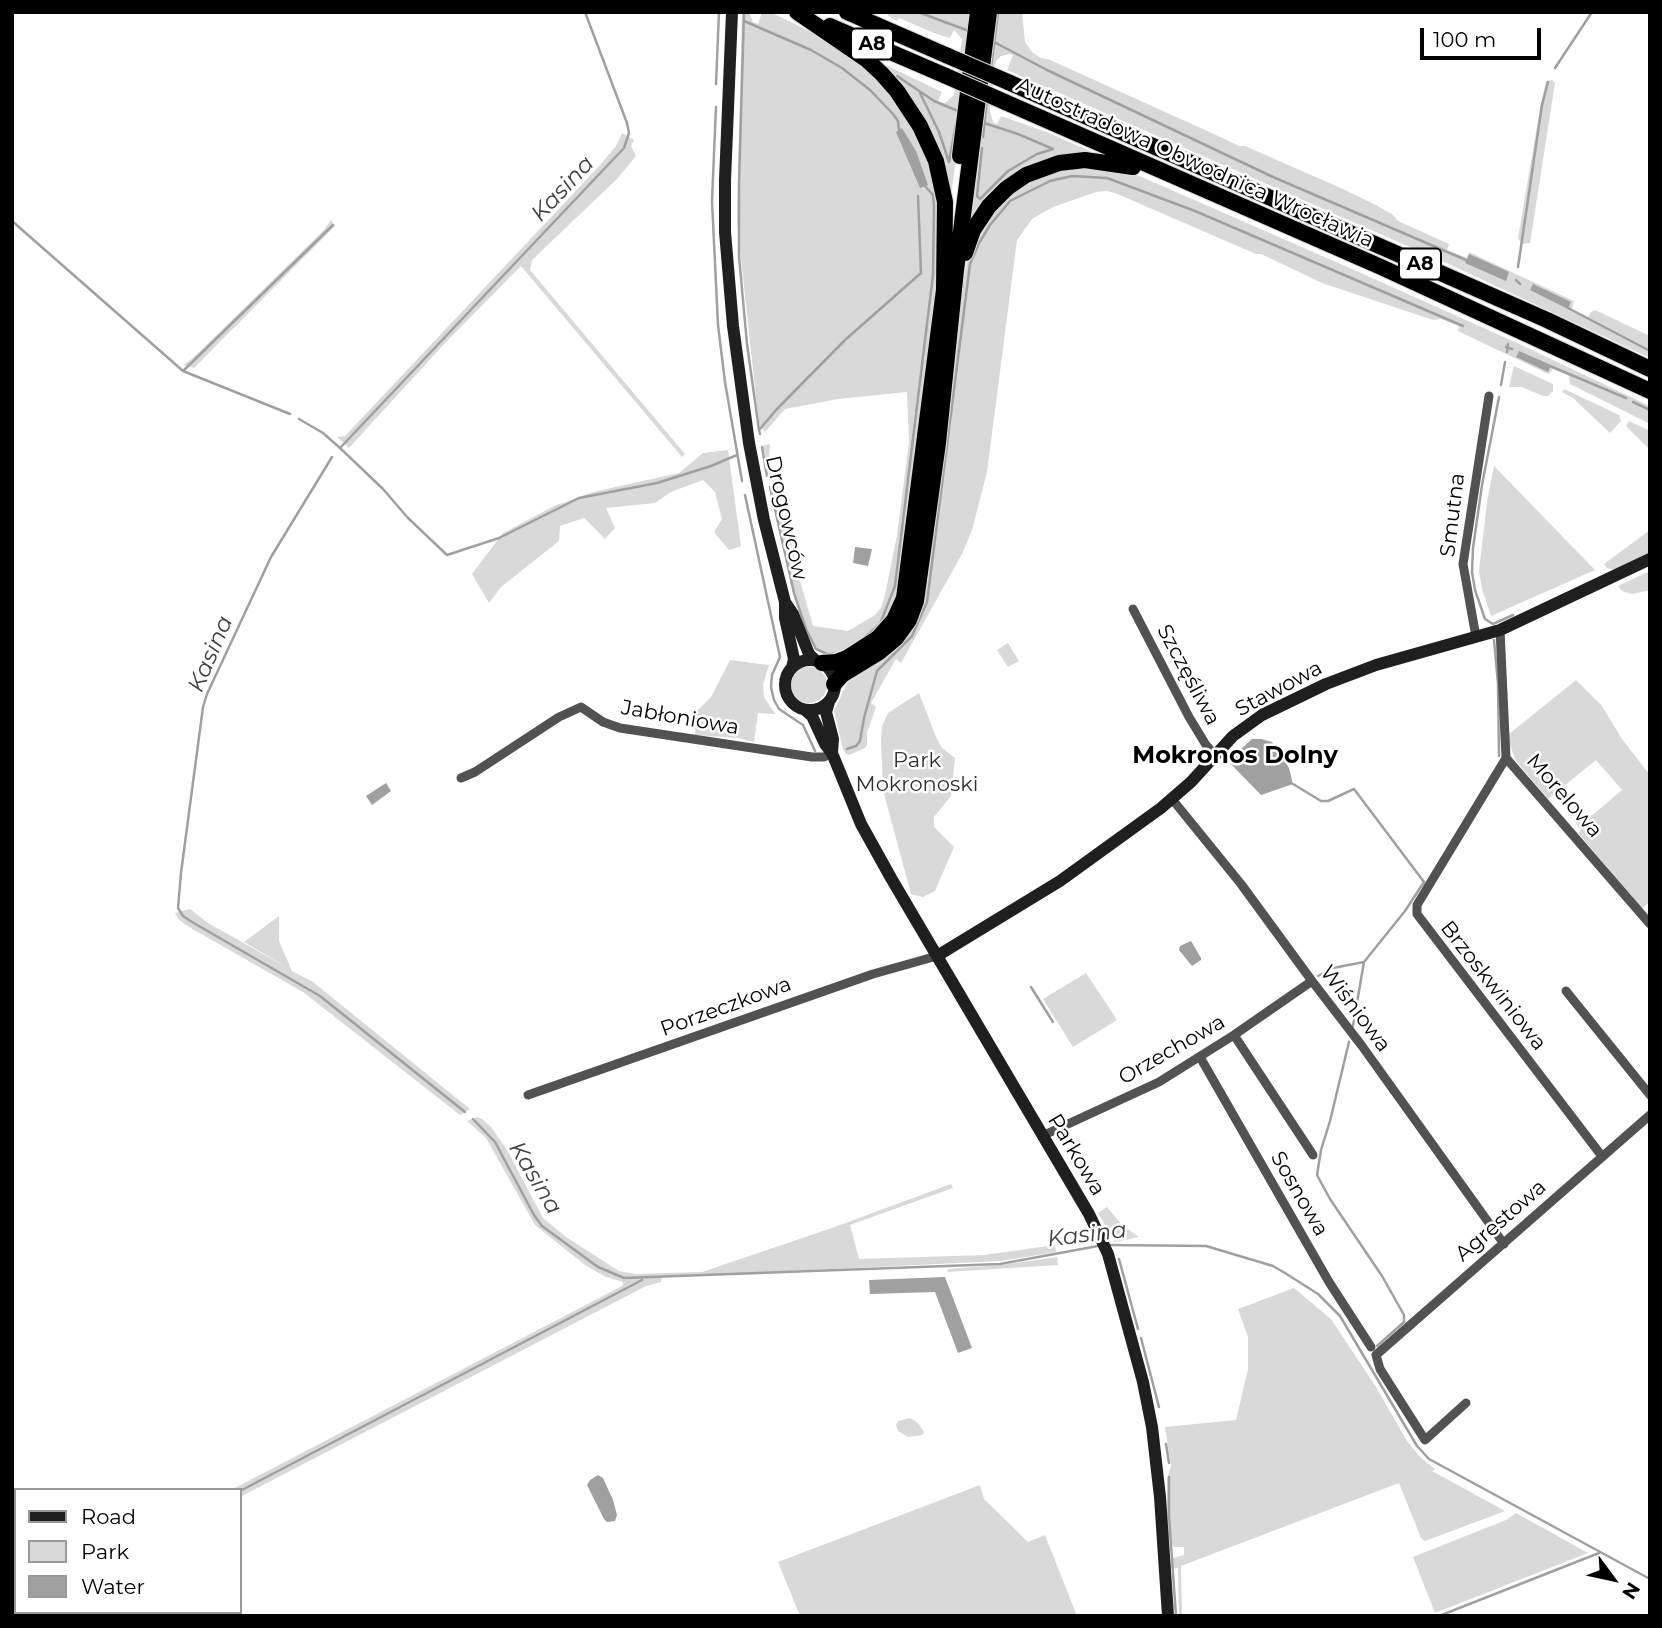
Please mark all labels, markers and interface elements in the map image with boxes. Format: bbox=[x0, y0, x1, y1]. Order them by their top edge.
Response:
scale bar bbox=[1424, 14, 1545, 58]
text: 100 m bbox=[1433, 27, 1496, 52]
road number: A8 bbox=[851, 28, 893, 60]
street label: Autostradowa Obwodnica Wrocławia bbox=[1012, 72, 1378, 254]
water label: Kasina bbox=[526, 150, 600, 228]
road number: A8 bbox=[1399, 248, 1441, 280]
street label: Drogowców bbox=[759, 453, 813, 583]
street label: Smutna bbox=[1435, 472, 1471, 558]
water label: Kasina bbox=[183, 612, 239, 696]
street label: Szczęśliwa bbox=[1151, 620, 1225, 730]
street label: Stawowa bbox=[1231, 656, 1327, 722]
street label: Jabłoniowa bbox=[619, 695, 741, 741]
district label: Mokronos Dolny bbox=[1132, 742, 1338, 770]
park label: Park Mokronoski bbox=[856, 748, 978, 798]
street label: Morelowa bbox=[1521, 749, 1607, 843]
street label: Brzoskwiniowa bbox=[1435, 916, 1551, 1056]
street label: Wiśniowa bbox=[1314, 961, 1396, 1057]
street label: Porzeczkowa bbox=[657, 972, 795, 1042]
street label: Orzechowa bbox=[1114, 1009, 1230, 1091]
street label: Parkowa bbox=[1042, 1110, 1110, 1200]
water label: Kasina bbox=[503, 1137, 567, 1219]
street label: Sosnowa bbox=[1265, 1147, 1333, 1241]
street label: Agrestowa bbox=[1451, 1175, 1551, 1267]
water label: Kasina bbox=[1046, 1216, 1128, 1254]
legend bbox=[14, 1488, 242, 1614]
text: Road bbox=[81, 1504, 136, 1529]
text: Park bbox=[81, 1539, 129, 1564]
north arrow bbox=[1578, 1544, 1648, 1614]
text: Water bbox=[81, 1574, 145, 1599]
text: N bbox=[1617, 1578, 1645, 1603]

